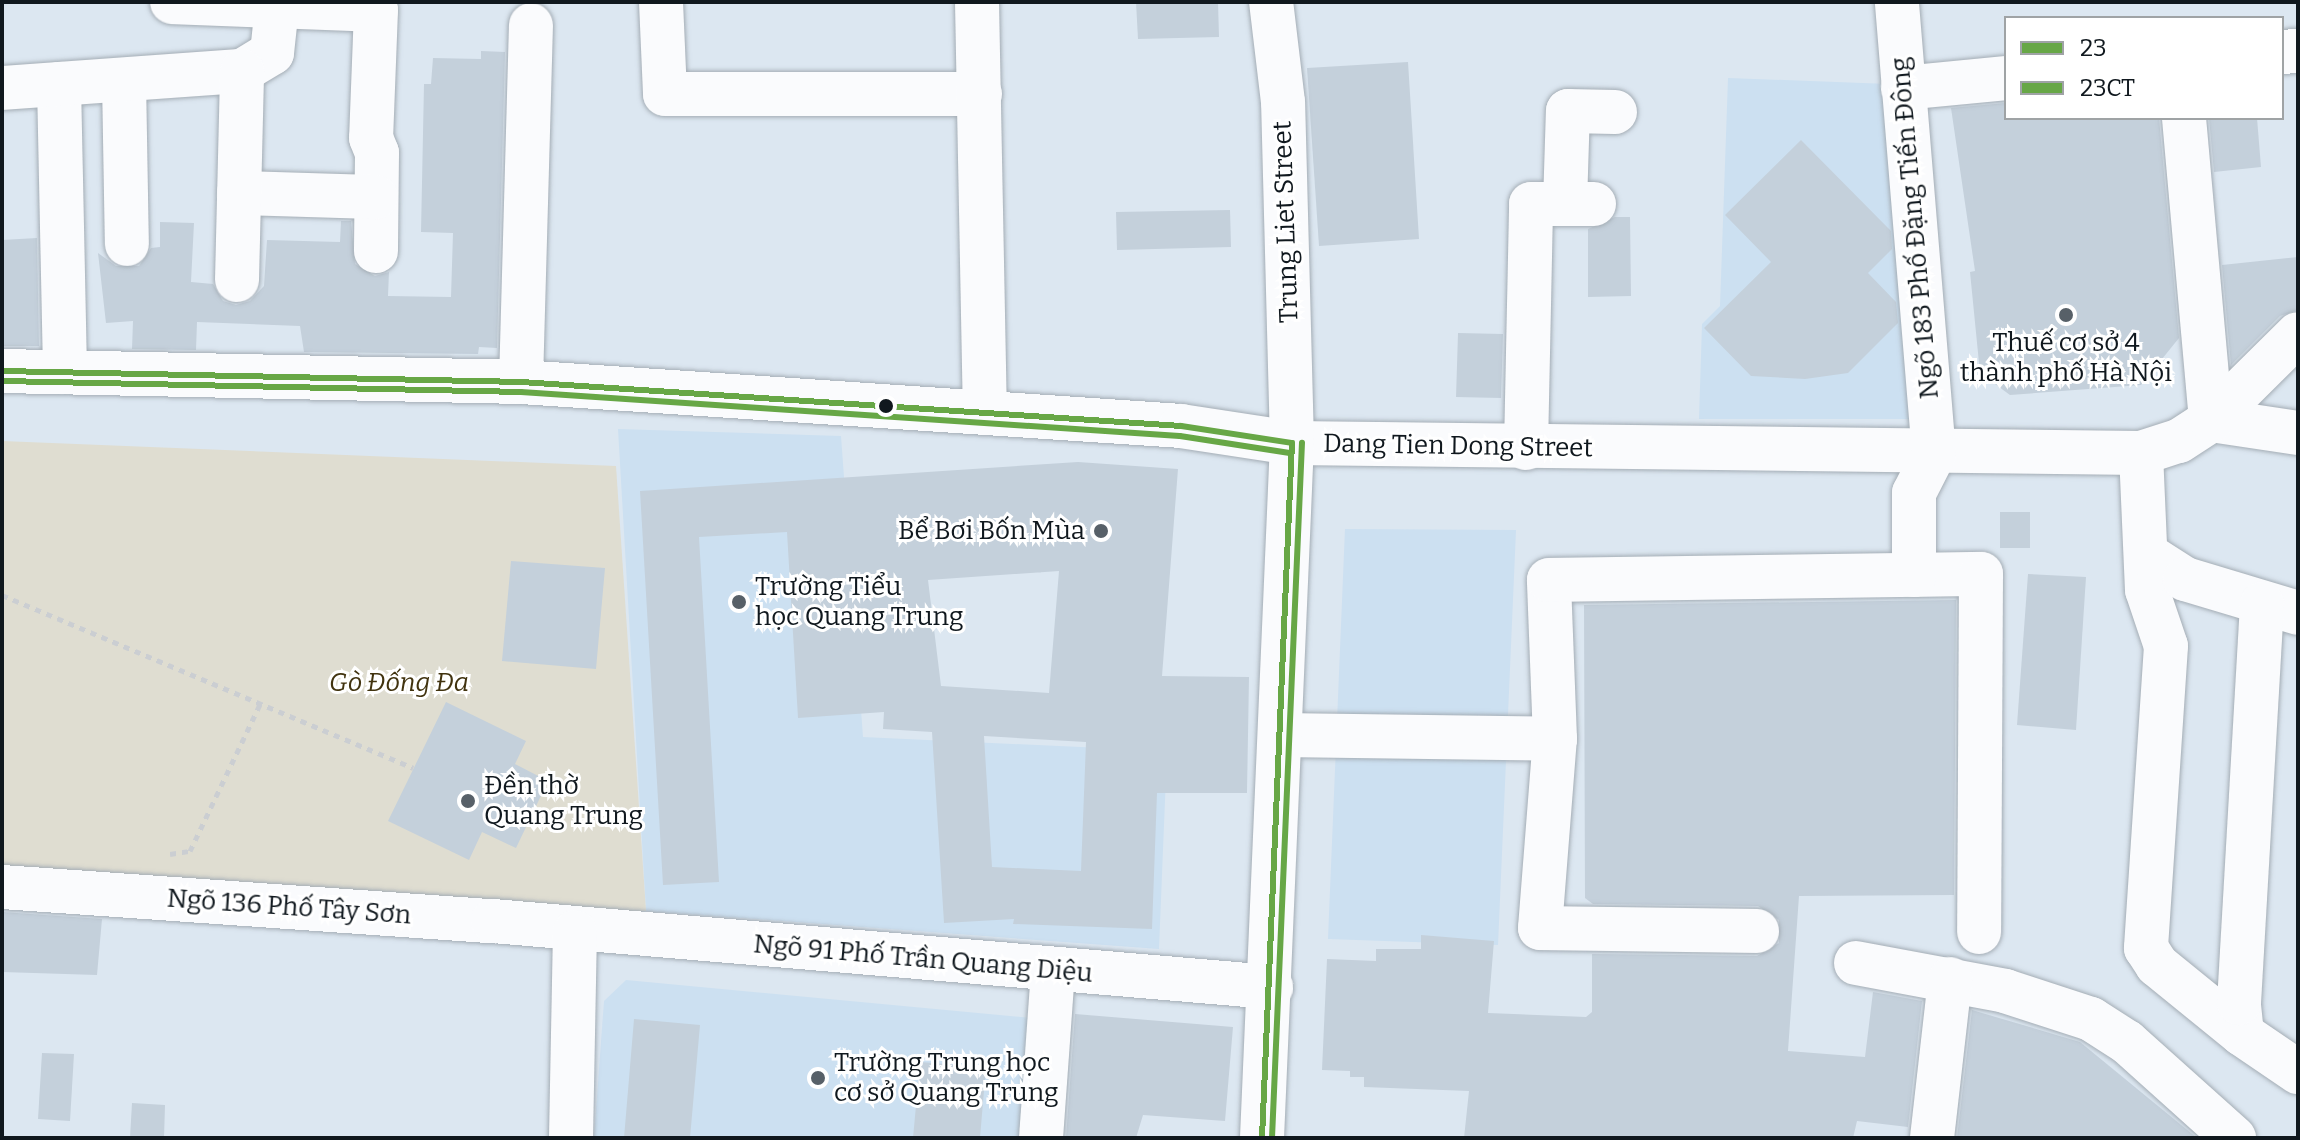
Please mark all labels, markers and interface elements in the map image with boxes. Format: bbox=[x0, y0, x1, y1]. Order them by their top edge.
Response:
legend bbox=[2004, 16, 2284, 120]
text: 23 bbox=[2080, 34, 2107, 62]
street label: Ngõ 183 Phố Đặng Tiến Đông bbox=[1885, 56, 1945, 400]
text: 23CT bbox=[2080, 74, 2135, 102]
street label: Trung Liet Street bbox=[1267, 120, 1305, 324]
marker: Thuế cơ sở 4 thành phố Hà Nội bbox=[2057, 306, 2075, 324]
place label: Thuế cơ sở 4 thành phố Hà Nội bbox=[1960, 327, 2172, 388]
unlabelled marker bbox=[878, 398, 894, 414]
street label: Dang Tien Dong Street bbox=[1323, 428, 1593, 464]
place label: Bể Bơi Bốn Mùa bbox=[898, 515, 1085, 547]
marker: Bể Bơi Bốn Mùa bbox=[1092, 522, 1110, 540]
place label: Trường Tiểu học Quang Trung bbox=[755, 571, 964, 632]
marker: Trường Tiểu học Quang Trung bbox=[730, 593, 748, 611]
park label: Gò Đống Đa bbox=[329, 667, 469, 699]
place label: Đền thờ Quang Trung bbox=[484, 770, 643, 832]
marker: Đền thờ Quang Trung bbox=[459, 792, 477, 810]
street label: Ngõ 136 Phố Tây Sơn bbox=[166, 883, 412, 931]
street label: Ngõ 91 Phố Trần Quang Diệu bbox=[752, 929, 1094, 989]
place label: Trường Trung học cơ sở Quang Trung bbox=[834, 1047, 1059, 1108]
marker: Trường Trung học cơ sở Quang Trung bbox=[809, 1069, 827, 1087]

